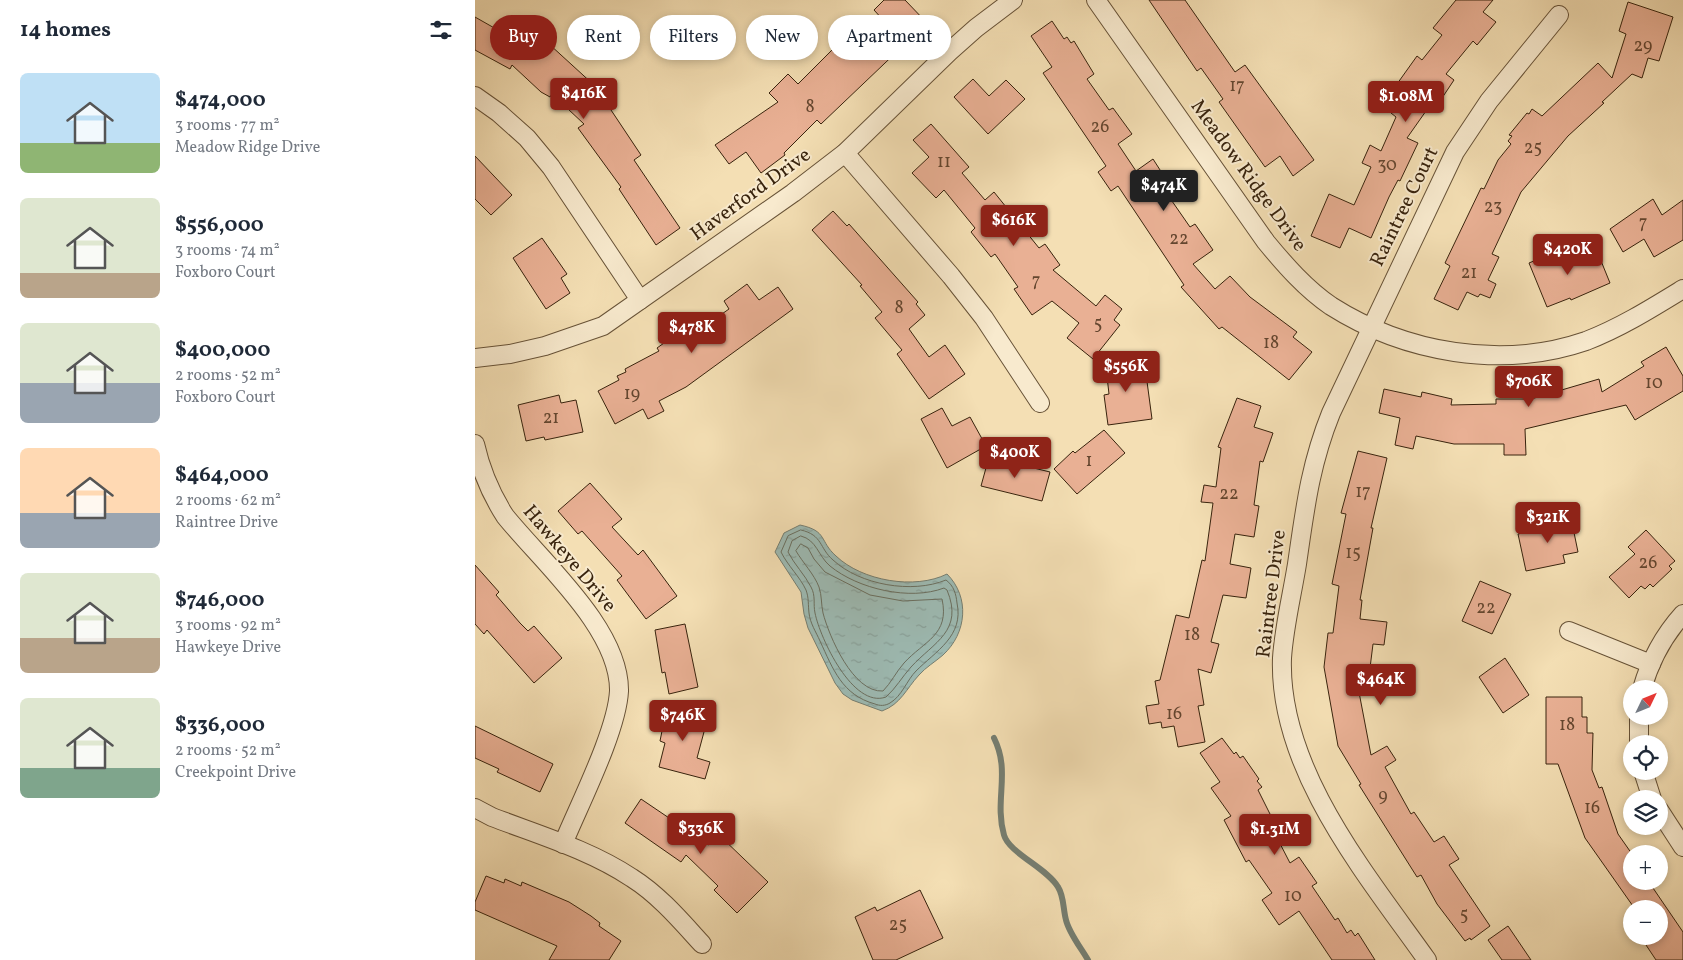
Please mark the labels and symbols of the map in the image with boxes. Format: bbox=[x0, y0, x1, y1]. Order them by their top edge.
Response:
house number: 29 bbox=[1634, 34, 1652, 59]
house number: 17 bbox=[1229, 74, 1245, 99]
pin: $416K bbox=[549, 78, 619, 120]
pin: $1.08M bbox=[1365, 80, 1447, 123]
street label: Meadow Ridge Drive bbox=[1183, 94, 1313, 258]
house number: 8 bbox=[805, 95, 815, 120]
house number: 26 bbox=[1091, 115, 1109, 140]
house number: 25 bbox=[1524, 136, 1542, 161]
street label: Haverford Drive bbox=[685, 142, 817, 248]
street label: Raintree Court bbox=[1364, 142, 1446, 272]
house number: 11 bbox=[937, 150, 951, 175]
house number: 30 bbox=[1377, 153, 1397, 178]
pin: $474K bbox=[1129, 170, 1199, 212]
house number: 23 bbox=[1484, 195, 1502, 220]
pin: $616K bbox=[979, 204, 1049, 247]
house number: 7 bbox=[1639, 211, 1647, 236]
house number: 22 bbox=[1169, 227, 1189, 252]
pin: $420K bbox=[1533, 234, 1603, 276]
house number: 21 bbox=[1461, 261, 1477, 286]
house number: 7 bbox=[1032, 269, 1040, 294]
house number: 8 bbox=[894, 296, 904, 321]
pin: $478K bbox=[657, 312, 727, 354]
house number: 5 bbox=[1094, 312, 1102, 337]
house number: 18 bbox=[1263, 331, 1279, 356]
pin: $556K bbox=[1091, 350, 1161, 393]
pin: $706K bbox=[1494, 366, 1564, 408]
house number: 10 bbox=[1645, 371, 1663, 396]
house number: 19 bbox=[624, 382, 640, 407]
house number: 21 bbox=[543, 406, 559, 431]
pin: $400K bbox=[980, 436, 1050, 479]
house number: 1 bbox=[1086, 449, 1092, 474]
house number: 17 bbox=[1355, 480, 1371, 505]
house number: 22 bbox=[1219, 482, 1239, 507]
street label: Hawkeye Drive bbox=[516, 499, 622, 619]
pin: $321K bbox=[1513, 502, 1583, 544]
street label: Raintree Drive bbox=[1250, 528, 1294, 660]
house number: 15 bbox=[1345, 541, 1361, 566]
house number: 26 bbox=[1639, 551, 1657, 576]
house number: 22 bbox=[1476, 596, 1496, 621]
house number: 18 bbox=[1184, 623, 1200, 648]
pin: $464K bbox=[1346, 664, 1416, 706]
north arrow bbox=[1623, 680, 1667, 725]
pin: $746K bbox=[648, 700, 718, 742]
house number: 16 bbox=[1166, 702, 1182, 727]
house number: 18 bbox=[1559, 713, 1575, 738]
house number: 9 bbox=[1378, 784, 1388, 809]
house number: 16 bbox=[1584, 796, 1600, 821]
pin: $336K bbox=[666, 812, 736, 855]
pin: $1.31M bbox=[1234, 814, 1316, 856]
house number: 10 bbox=[1284, 884, 1302, 909]
house number: 5 bbox=[1460, 903, 1468, 928]
house number: 25 bbox=[889, 913, 907, 938]

